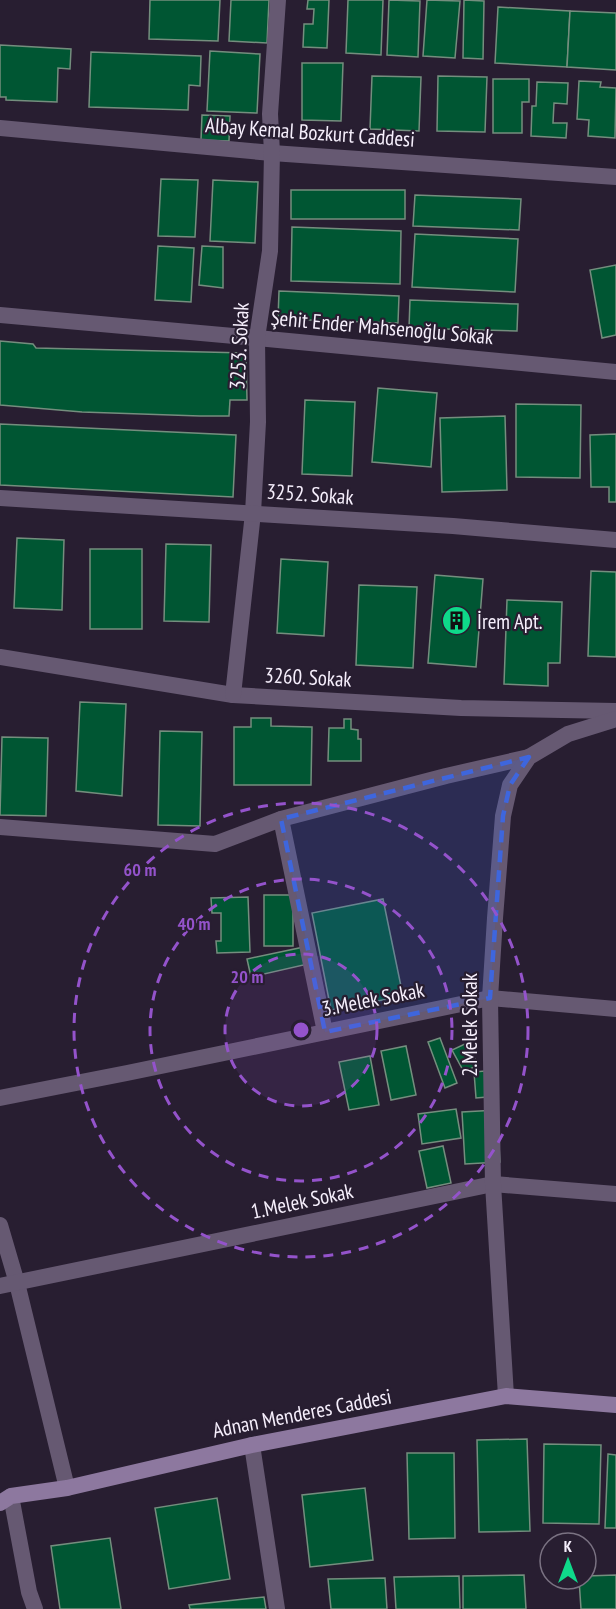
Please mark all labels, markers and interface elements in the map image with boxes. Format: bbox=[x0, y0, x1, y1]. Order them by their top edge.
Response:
street label: Albay Kemal Bozkurt Caddesi bbox=[204, 111, 416, 153]
street label: 3253. Sokak bbox=[223, 302, 255, 390]
street label: Şehit Ender Mahsenoğlu Sokak bbox=[270, 304, 494, 350]
street label: 3252. Sokak bbox=[265, 477, 355, 511]
building icon: İrem Apt. bbox=[440, 605, 472, 637]
place label: İrem Apt. bbox=[477, 608, 542, 635]
street label: 3260. Sokak bbox=[264, 661, 352, 693]
text: 60 m bbox=[124, 858, 156, 881]
text: 40 m bbox=[178, 912, 210, 935]
text: 20 m bbox=[231, 965, 263, 988]
street label: 2.Melek Sokak bbox=[456, 973, 483, 1077]
street label: 3.Melek Sokak bbox=[320, 976, 426, 1022]
centre of rings bbox=[291, 1020, 311, 1040]
street label: 1.Melek Sokak bbox=[248, 1177, 356, 1225]
street label: Adnan Menderes Caddesi bbox=[210, 1382, 394, 1444]
north arrow bbox=[538, 1531, 598, 1591]
text: K bbox=[564, 1536, 573, 1556]

